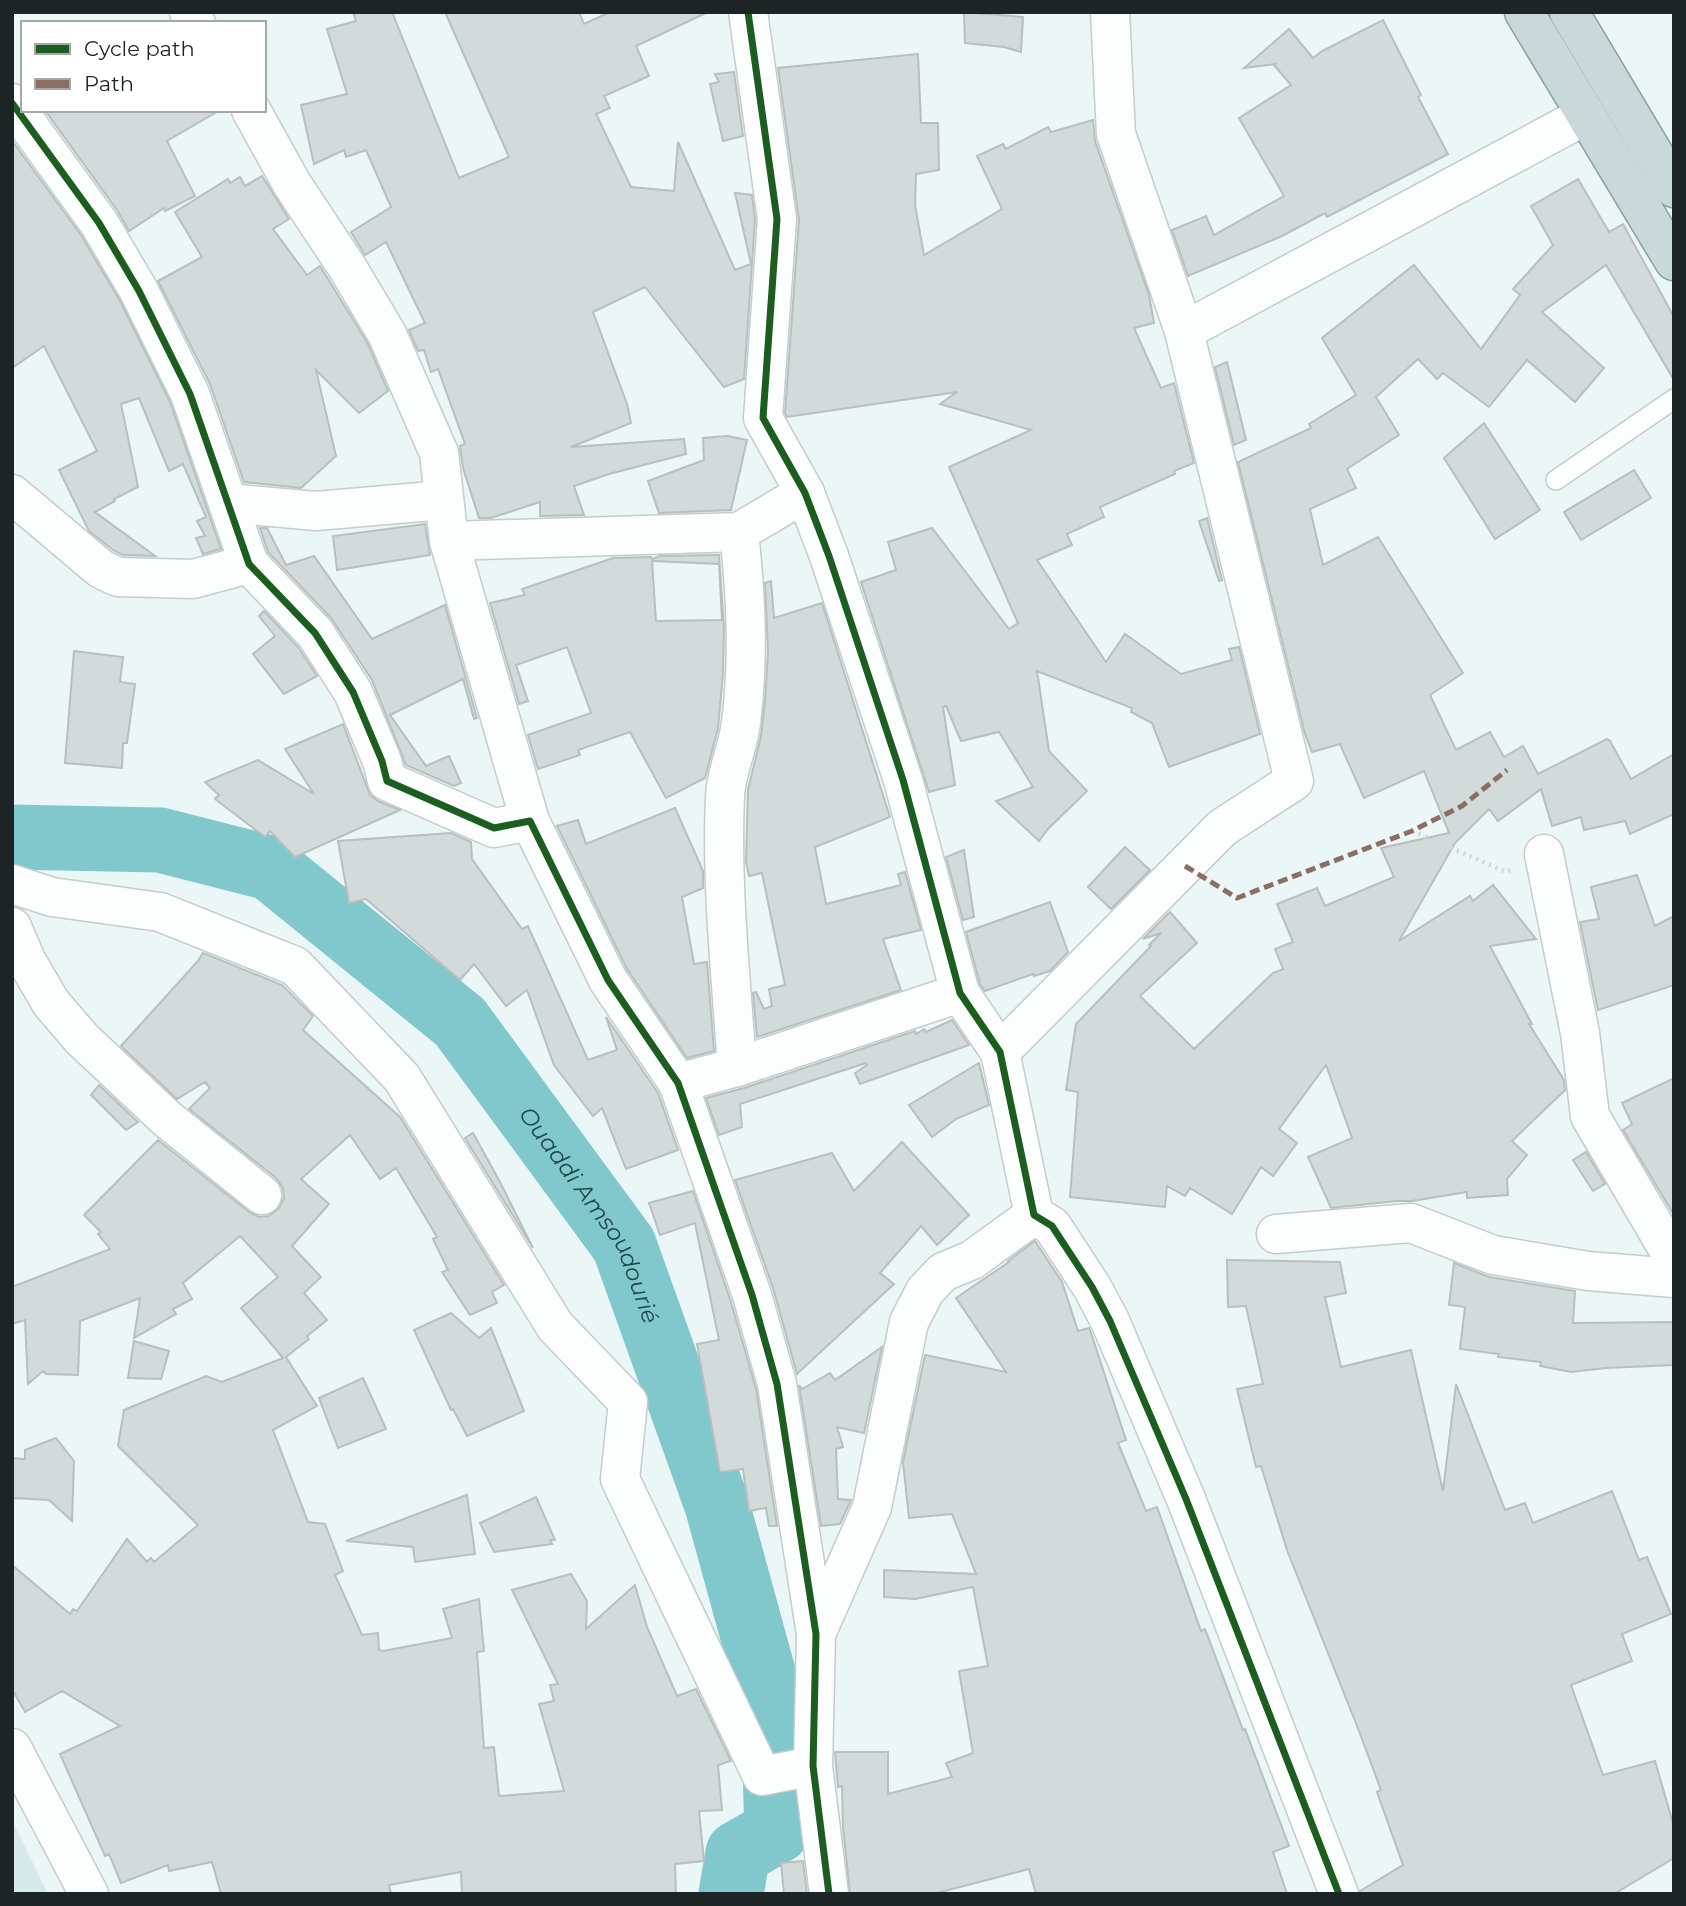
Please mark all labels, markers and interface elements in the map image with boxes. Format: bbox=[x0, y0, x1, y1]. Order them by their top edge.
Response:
legend bbox=[21, 21, 266, 112]
text: Cycle path bbox=[84, 36, 195, 61]
text: Path bbox=[84, 71, 134, 96]
water label: Ouaddi Amsoudourié bbox=[513, 1101, 665, 1327]

